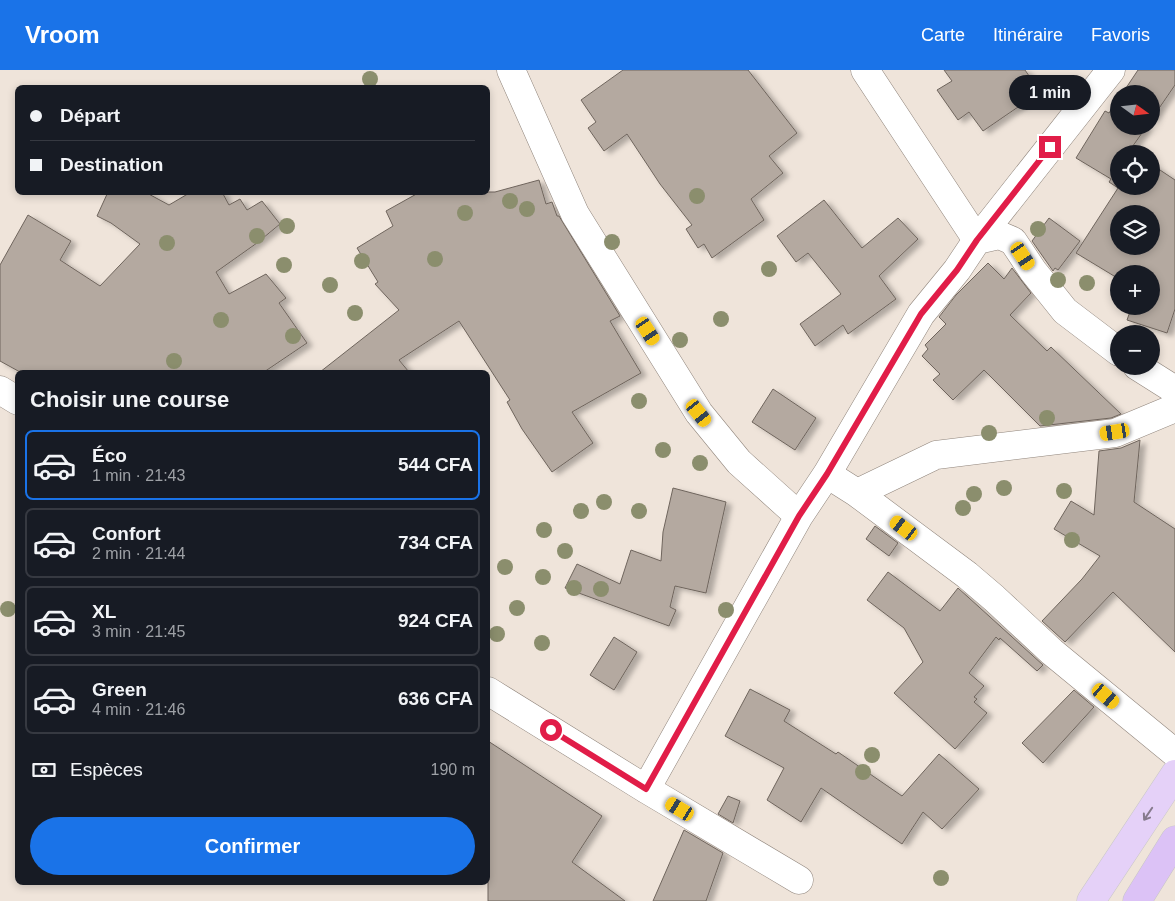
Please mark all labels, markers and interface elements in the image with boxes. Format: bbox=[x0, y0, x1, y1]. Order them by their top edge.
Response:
text: Vroom bbox=[25, 21, 100, 48]
text: Carte bbox=[921, 25, 965, 45]
text: Itinéraire bbox=[993, 25, 1063, 45]
text: Favoris bbox=[1091, 25, 1150, 45]
callout: 1 min bbox=[1009, 75, 1091, 110]
text: 1 min bbox=[1029, 84, 1071, 101]
north arrow bbox=[1110, 85, 1160, 135]
map controls bbox=[1110, 85, 1160, 375]
text: Départ bbox=[60, 105, 120, 126]
route end bbox=[1039, 136, 1061, 158]
button: locate bbox=[1110, 145, 1160, 195]
text: Destination bbox=[60, 154, 163, 175]
button: layers bbox=[1110, 205, 1160, 255]
car bbox=[1008, 239, 1037, 273]
button: + bbox=[1110, 265, 1160, 315]
car bbox=[633, 314, 662, 348]
button: − bbox=[1110, 325, 1160, 375]
text: Choisir une course bbox=[30, 387, 229, 412]
car bbox=[683, 397, 714, 429]
car bbox=[1099, 422, 1130, 442]
icon: car bbox=[32, 443, 77, 488]
text: Éco bbox=[92, 445, 127, 466]
text: 544 CFA bbox=[398, 454, 473, 475]
text: 1 min · 21:43 bbox=[92, 467, 185, 484]
car bbox=[887, 513, 920, 543]
icon: car bbox=[32, 521, 77, 566]
text: Confort bbox=[92, 523, 161, 544]
text: 734 CFA bbox=[398, 532, 473, 553]
text: 2 min · 21:44 bbox=[92, 545, 185, 562]
icon: car bbox=[32, 599, 77, 644]
text: XL bbox=[92, 601, 116, 622]
text: 924 CFA bbox=[398, 610, 473, 631]
text: 3 min · 21:45 bbox=[92, 623, 185, 640]
icon: car bbox=[32, 677, 77, 722]
text: Green bbox=[92, 679, 147, 700]
car bbox=[1089, 681, 1122, 711]
text: 636 CFA bbox=[398, 688, 473, 709]
text: 4 min · 21:46 bbox=[92, 701, 185, 718]
route start bbox=[540, 719, 562, 741]
icon: cash bbox=[30, 756, 58, 784]
text: Espèces bbox=[70, 759, 143, 780]
text: 190 m bbox=[431, 761, 475, 778]
car bbox=[663, 795, 696, 823]
one-way arrow bbox=[1143, 807, 1153, 821]
button: Confirmer bbox=[30, 817, 475, 875]

